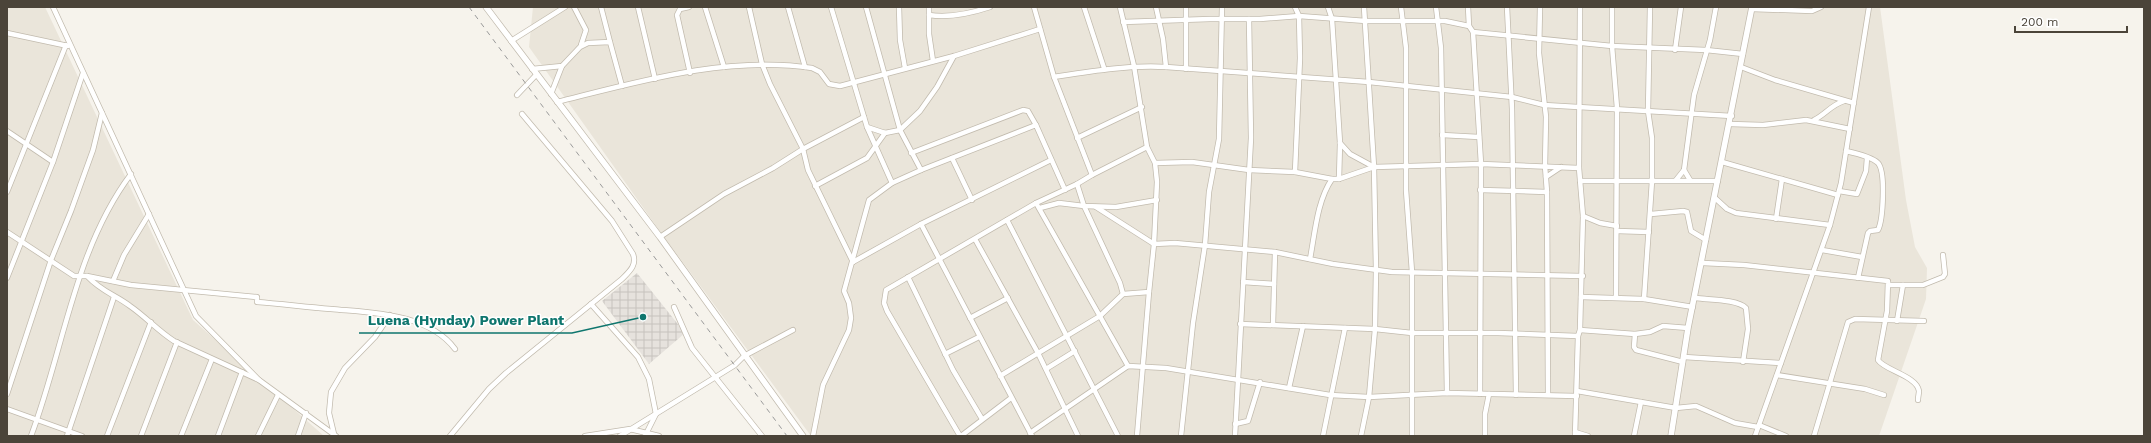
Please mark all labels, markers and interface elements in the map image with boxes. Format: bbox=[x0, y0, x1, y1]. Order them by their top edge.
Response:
scale bar bbox=[2015, 8, 2127, 34]
text: 200 m bbox=[2021, 15, 2058, 29]
callout: Luena (Hynday) Power Plant bbox=[359, 307, 572, 333]
text: Luena (Hynday) Power Plant bbox=[368, 312, 564, 328]

